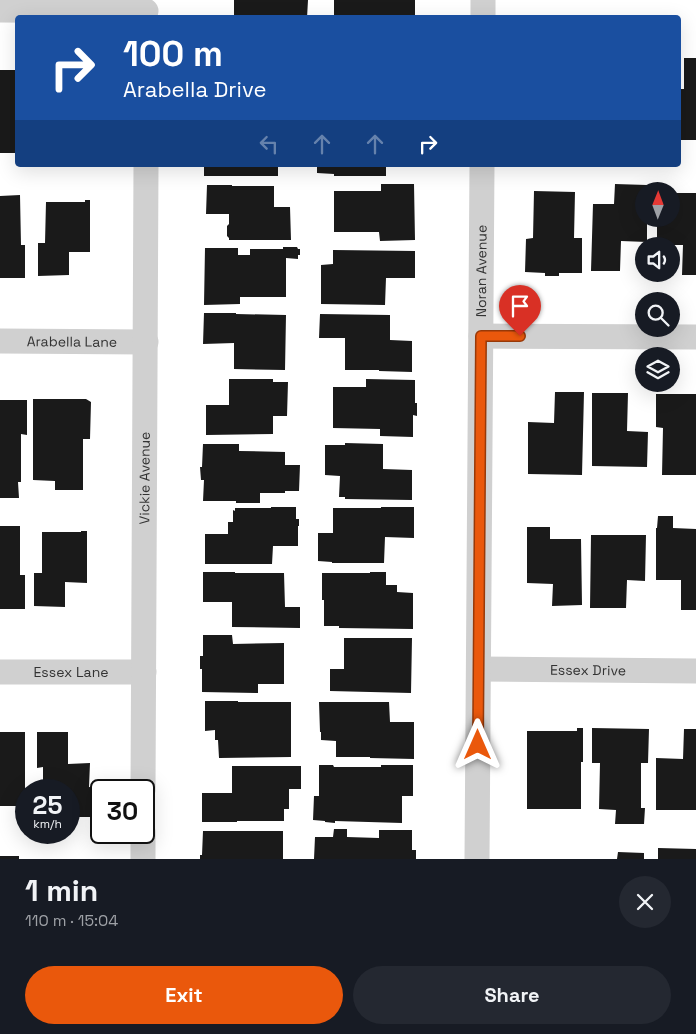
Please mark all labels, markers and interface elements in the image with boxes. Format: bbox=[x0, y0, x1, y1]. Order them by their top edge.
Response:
text: 100 m bbox=[123, 32, 223, 76]
icon: right bbox=[40, 35, 105, 100]
text: Arabella Drive bbox=[123, 75, 266, 103]
icon: left bbox=[255, 130, 283, 158]
icon: ahead bbox=[308, 130, 336, 158]
icon: ahead bbox=[361, 130, 389, 158]
icon: right bbox=[414, 130, 442, 158]
north arrow bbox=[635, 182, 680, 228]
map controls bbox=[635, 182, 680, 392]
street label: Noran Avenue bbox=[472, 225, 491, 317]
button: sound bbox=[635, 237, 680, 282]
pin bbox=[499, 285, 541, 336]
icon: arrive bbox=[506, 292, 534, 320]
button: search bbox=[635, 292, 680, 337]
street label: Arabella Lane bbox=[27, 332, 117, 351]
button: layers bbox=[635, 347, 680, 392]
street label: Vickie Avenue bbox=[135, 432, 154, 524]
street label: Essex Drive bbox=[550, 661, 626, 679]
street label: Essex Lane bbox=[33, 663, 109, 681]
position arrow bbox=[451, 718, 503, 770]
speed limit sign: 30 bbox=[90, 779, 155, 844]
text: 25 bbox=[33, 789, 62, 821]
text: km/h bbox=[33, 816, 62, 832]
text: 1 min bbox=[25, 871, 98, 910]
button: close bbox=[619, 876, 671, 928]
text: 110 m · 15:04 bbox=[25, 910, 118, 931]
button: Exit bbox=[25, 966, 343, 1024]
button: Share bbox=[353, 966, 671, 1024]

